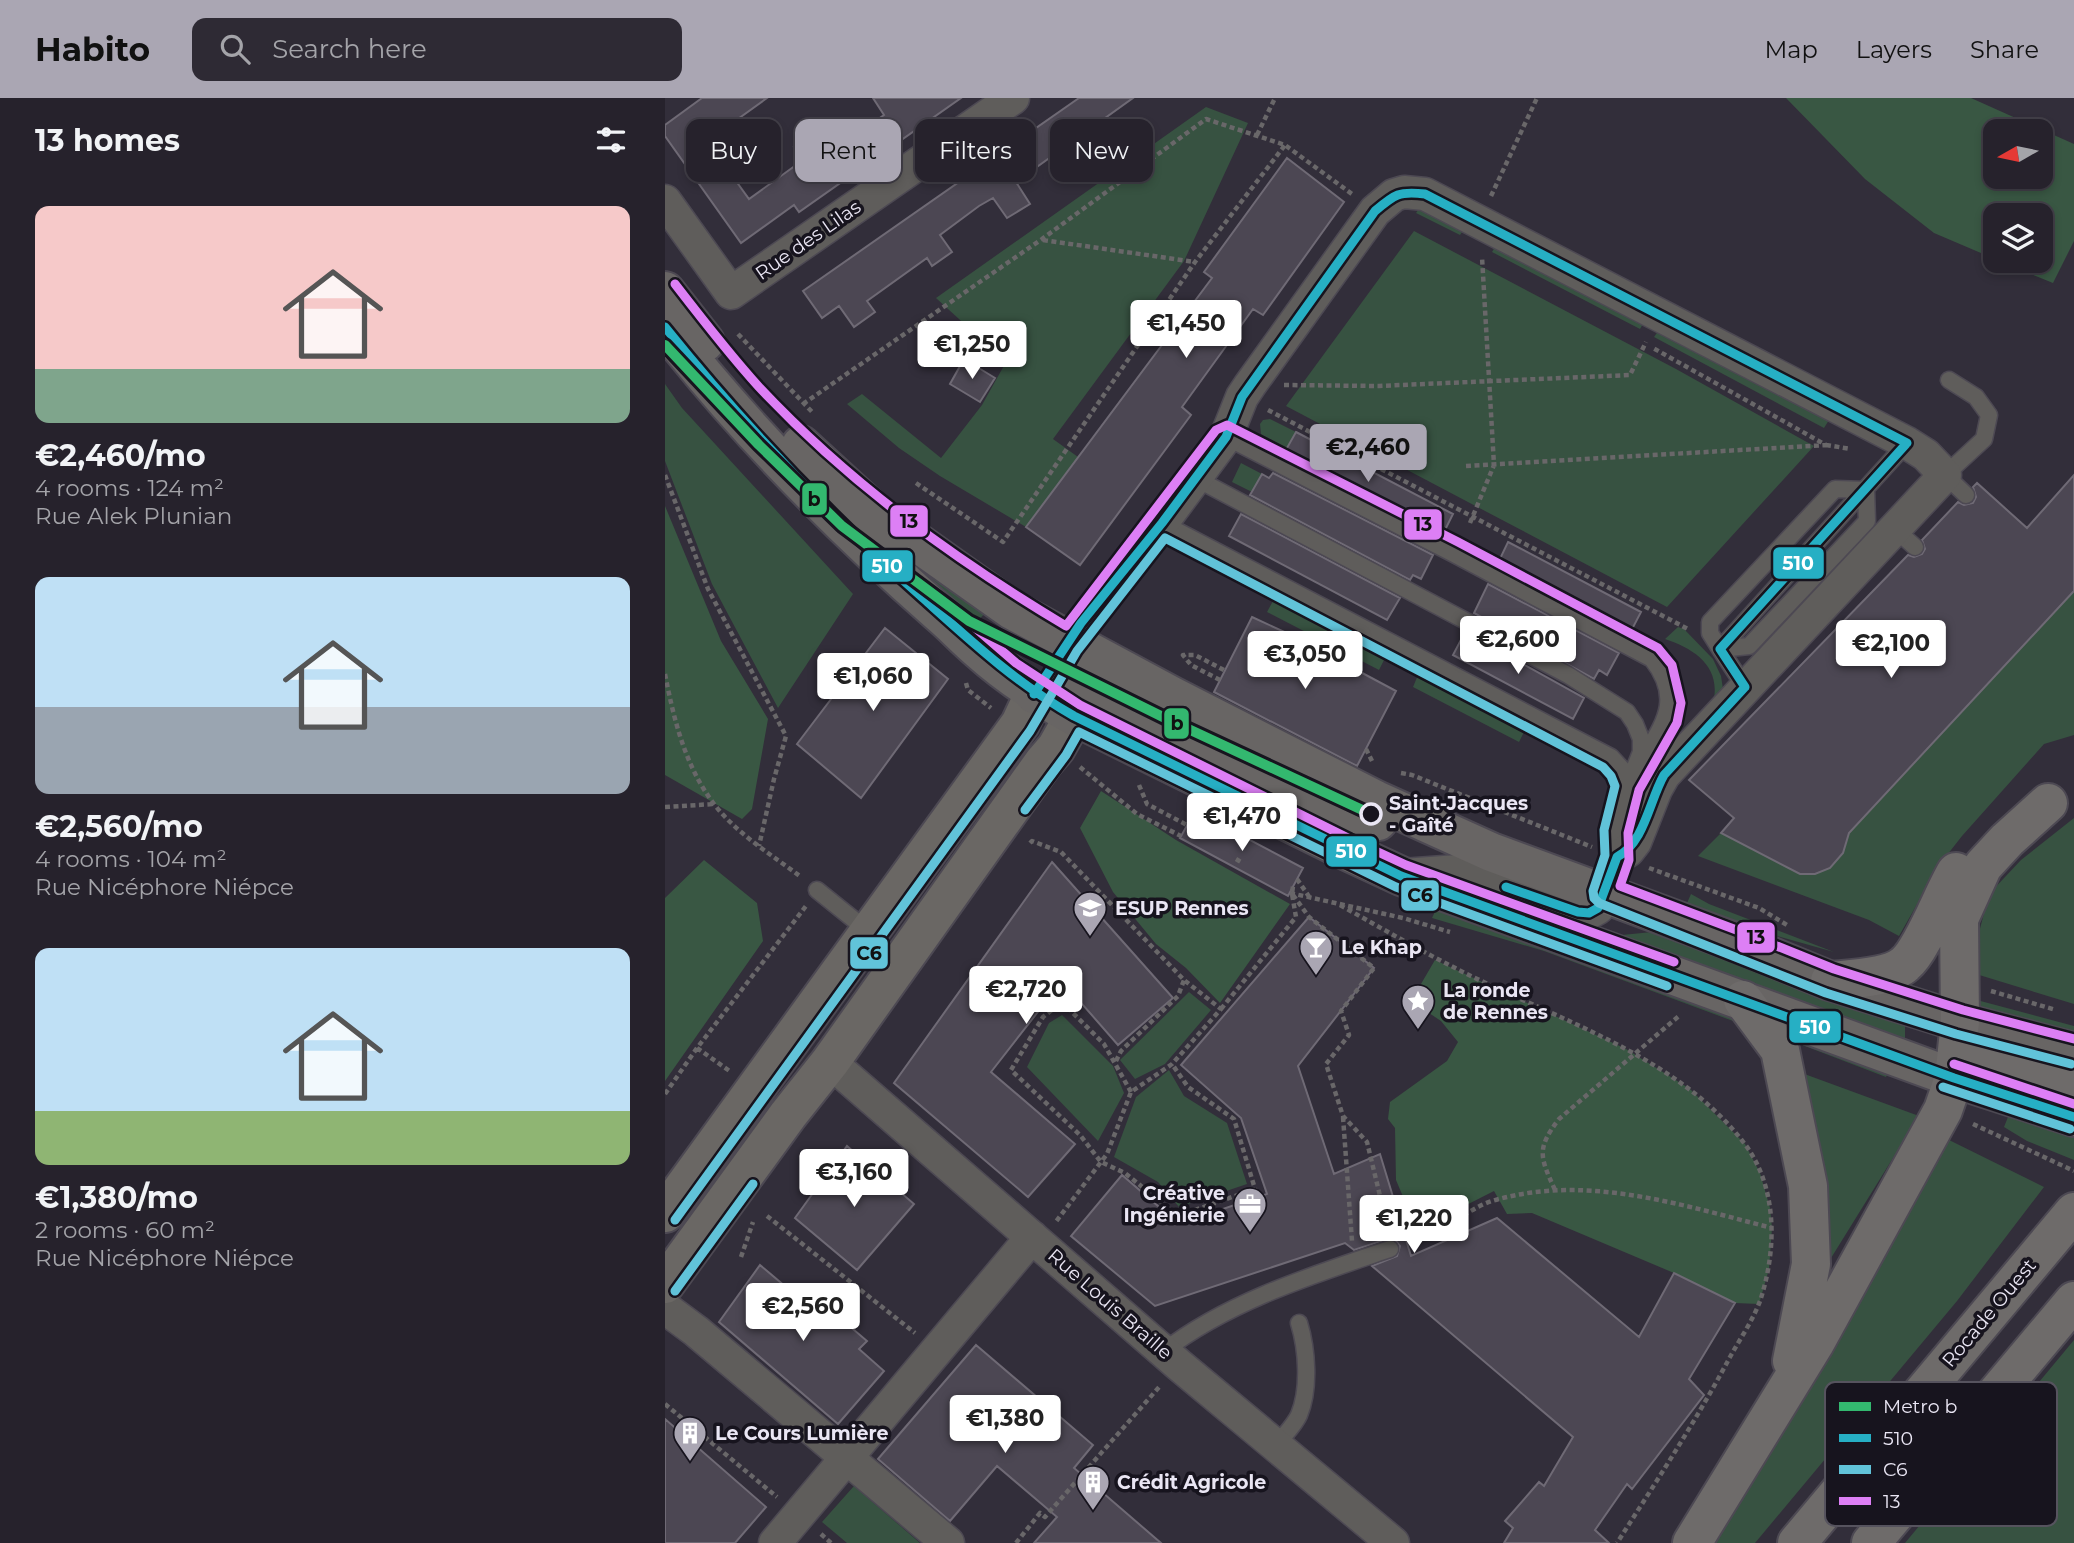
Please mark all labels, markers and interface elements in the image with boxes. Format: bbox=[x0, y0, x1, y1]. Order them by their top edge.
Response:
search box bbox=[192, 18, 682, 81]
text: Habito bbox=[35, 29, 150, 69]
icon: search bbox=[216, 30, 254, 68]
text: Search here bbox=[272, 33, 427, 65]
text: Map bbox=[1764, 35, 1818, 64]
text: Layers bbox=[1856, 35, 1932, 64]
text: Share bbox=[1970, 35, 2039, 64]
chip: Buy bbox=[686, 119, 781, 182]
chip: Rent bbox=[795, 119, 901, 182]
chip: Filters bbox=[915, 119, 1036, 182]
chip: New bbox=[1050, 119, 1153, 182]
north arrow bbox=[1983, 119, 2053, 189]
map controls bbox=[1983, 119, 2053, 273]
icon: filters bbox=[592, 121, 630, 159]
text: 13 homes bbox=[35, 122, 180, 159]
street label: Rue des Lilas bbox=[751, 195, 865, 285]
button: layers bbox=[1983, 203, 2053, 273]
icon: home bbox=[270, 251, 396, 377]
pin: €1,450 bbox=[1129, 300, 1243, 360]
text: €1,450 bbox=[1146, 309, 1226, 337]
pin: €1,250 bbox=[915, 322, 1029, 381]
text: €1,250 bbox=[933, 330, 1011, 358]
pin: €2,460 bbox=[1311, 424, 1425, 484]
text: €2,460 bbox=[1326, 433, 1410, 461]
text: €2,460/mo bbox=[35, 437, 206, 474]
text: 4 rooms · 124 m² bbox=[35, 474, 224, 502]
line badge: b bbox=[801, 482, 828, 516]
text: b bbox=[807, 488, 821, 511]
text: Rue Alek Plunian bbox=[35, 502, 232, 530]
line badge: 13 bbox=[889, 504, 929, 538]
line badge: 13 bbox=[1403, 508, 1443, 541]
text: 13 bbox=[900, 510, 918, 533]
text: 13 bbox=[1414, 513, 1432, 536]
line badge: 510 bbox=[1772, 546, 1825, 580]
line badge: 510 bbox=[861, 549, 914, 583]
text: 510 bbox=[1782, 552, 1814, 575]
text: 510 bbox=[871, 555, 903, 578]
pin: €2,600 bbox=[1461, 616, 1575, 676]
pin: €2,100 bbox=[1834, 620, 1948, 680]
icon: home bbox=[270, 622, 396, 748]
text: €2,600 bbox=[1476, 625, 1560, 653]
text: €2,100 bbox=[1852, 629, 1930, 657]
pin: €3,050 bbox=[1248, 632, 1362, 691]
text: €3,050 bbox=[1264, 640, 1346, 668]
pin: €1,060 bbox=[816, 654, 930, 713]
text: €1,060 bbox=[833, 662, 913, 690]
line badge: b bbox=[1163, 707, 1190, 740]
text: b bbox=[1170, 712, 1184, 735]
place label: Saint-Jacques - Gaîté bbox=[1389, 792, 1528, 837]
pin: €1,470 bbox=[1185, 794, 1299, 853]
text: €1,470 bbox=[1203, 802, 1281, 830]
marker: Saint-Jacques - Gaîté bbox=[1360, 803, 1382, 825]
text: €2,560/mo bbox=[35, 808, 203, 845]
line badge: 510 bbox=[1325, 835, 1378, 868]
text: 510 bbox=[1335, 840, 1367, 863]
text: 4 rooms · 104 m² bbox=[35, 845, 227, 873]
text: Rue Nicéphore Niépce bbox=[35, 873, 294, 901]
line badge: C6 bbox=[1400, 879, 1440, 912]
text: C6 bbox=[1407, 884, 1433, 907]
school or university icon: ESUP Rennes bbox=[1071, 889, 1109, 938]
place label: ESUP Rennes bbox=[1115, 897, 1249, 920]
line badge: 13 bbox=[1736, 921, 1776, 954]
text: 13 bbox=[1747, 926, 1765, 949]
bar icon: Le Khap bbox=[1297, 928, 1335, 977]
line badge: C6 bbox=[849, 936, 889, 970]
place label: Le Khap bbox=[1341, 936, 1422, 959]
text: C6 bbox=[856, 942, 882, 965]
pin: €2,720 bbox=[969, 967, 1083, 1026]
text: €2,720 bbox=[985, 975, 1067, 1003]
place label: La ronde de Rennes bbox=[1443, 979, 1548, 1024]
place icon: La ronde de Rennes bbox=[1399, 982, 1437, 1031]
icon: home bbox=[270, 993, 396, 1119]
line badge: 510 bbox=[1788, 1010, 1842, 1044]
text: 510 bbox=[1799, 1016, 1831, 1039]
pin: €3,160 bbox=[797, 1150, 911, 1209]
text: €3,160 bbox=[815, 1158, 893, 1186]
text: €1,380/mo bbox=[35, 1179, 198, 1216]
place label: Créative Ingénierie bbox=[1124, 1182, 1225, 1227]
office icon: Créative Ingénierie bbox=[1231, 1185, 1269, 1234]
pin: €1,220 bbox=[1357, 1196, 1471, 1255]
text: €1,220 bbox=[1376, 1204, 1452, 1232]
text: 2 rooms · 60 m² bbox=[35, 1216, 215, 1244]
text: Rue Nicéphore Niépce bbox=[35, 1244, 294, 1272]
street label: Rue Louis Braille bbox=[1043, 1244, 1177, 1364]
street label: Rocade Ouest bbox=[1937, 1254, 2041, 1372]
pin: €2,560 bbox=[746, 1284, 860, 1343]
text: €2,560 bbox=[762, 1292, 844, 1320]
legend bbox=[1825, 1382, 2057, 1526]
text: Metro b bbox=[1883, 1395, 1958, 1418]
pin: €1,380 bbox=[948, 1396, 1062, 1455]
text: €1,380 bbox=[966, 1404, 1044, 1432]
building icon: Le Cours Lumière bbox=[671, 1414, 709, 1463]
place label: Le Cours Lumière bbox=[715, 1422, 888, 1445]
text: 510 bbox=[1883, 1427, 1913, 1450]
text: C6 bbox=[1883, 1458, 1908, 1481]
building icon: Crédit Agricole bbox=[1074, 1463, 1112, 1512]
place label: Crédit Agricole bbox=[1117, 1471, 1266, 1494]
text: 13 bbox=[1883, 1490, 1901, 1513]

